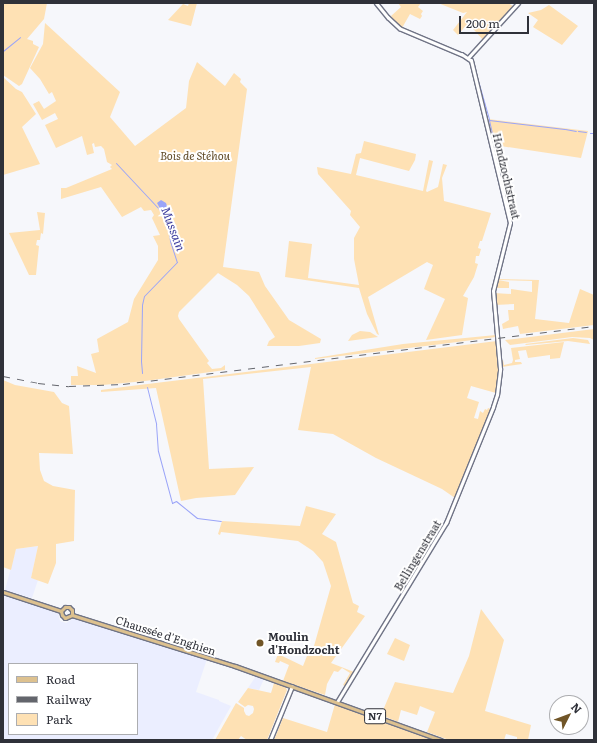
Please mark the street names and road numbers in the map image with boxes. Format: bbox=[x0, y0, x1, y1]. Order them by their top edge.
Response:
street label: Hondzochtstraat bbox=[491, 132, 523, 220]
street label: Bellingenstraat bbox=[391, 517, 443, 593]
street label: Chaussée d'Enghien bbox=[114, 613, 218, 657]
road number: N7 bbox=[364, 708, 386, 724]

